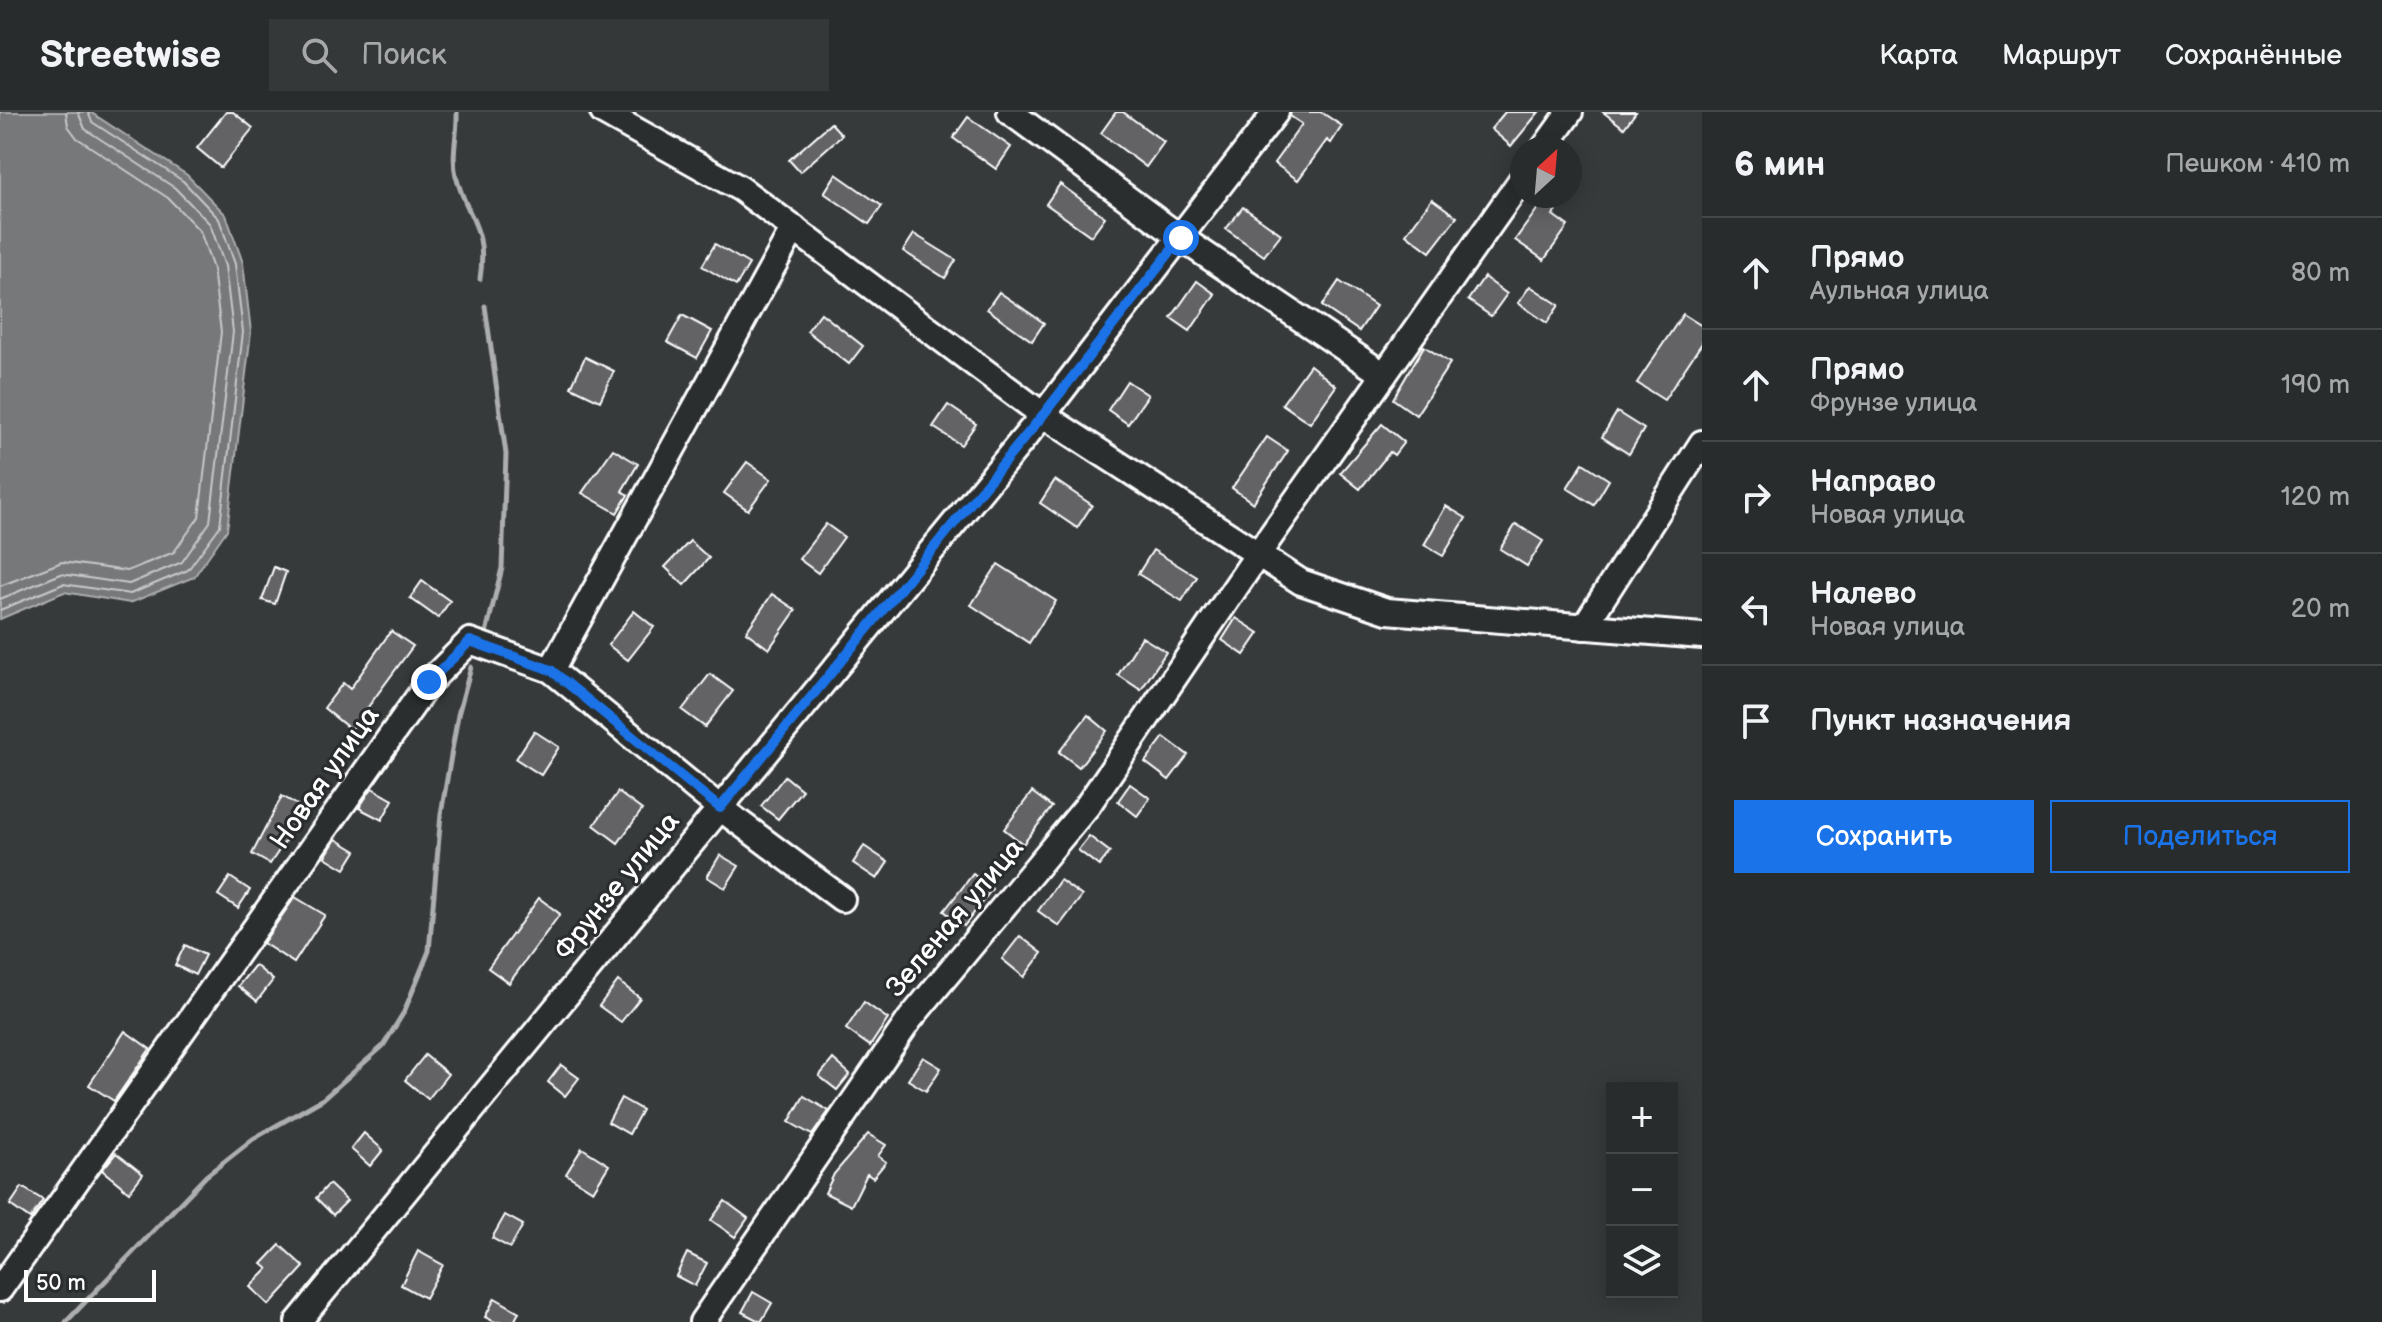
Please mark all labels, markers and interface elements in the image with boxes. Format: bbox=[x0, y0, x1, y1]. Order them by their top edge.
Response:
search box bbox=[269, 19, 829, 91]
text: Streetwise bbox=[40, 33, 221, 78]
icon: search bbox=[297, 33, 341, 77]
text: Поиск bbox=[361, 37, 447, 73]
text: Карта bbox=[1879, 39, 1958, 72]
text: Маршрут bbox=[2002, 39, 2121, 72]
text: Сохранённые bbox=[2165, 39, 2342, 72]
north arrow bbox=[1510, 136, 1582, 208]
text: 6 мин bbox=[1734, 144, 1825, 185]
text: Пешком · 410 m bbox=[2165, 149, 2350, 180]
route start bbox=[1163, 220, 1199, 256]
text: Прямо bbox=[1810, 240, 1904, 276]
icon: ahead bbox=[1734, 251, 1778, 295]
text: 80 m bbox=[2291, 258, 2350, 289]
text: Аульная улица bbox=[1810, 276, 1989, 307]
text: Прямо bbox=[1810, 352, 1904, 388]
icon: ahead bbox=[1734, 363, 1778, 407]
text: 190 m bbox=[2281, 370, 2350, 401]
text: Фрунзе улица bbox=[1810, 388, 1977, 419]
text: Направо bbox=[1810, 464, 1936, 500]
icon: right bbox=[1734, 475, 1778, 519]
text: 120 m bbox=[2281, 482, 2350, 513]
text: Новая улица bbox=[1810, 500, 1965, 531]
text: Налево bbox=[1810, 576, 1916, 612]
icon: left bbox=[1734, 587, 1778, 631]
text: 20 m bbox=[2291, 594, 2350, 625]
text: Новая улица bbox=[1810, 612, 1965, 643]
route end bbox=[411, 664, 447, 700]
icon: arrive bbox=[1734, 699, 1778, 743]
street label: Новая улица bbox=[264, 700, 387, 856]
text: Пункт назначения bbox=[1810, 703, 2071, 739]
button: Сохранить bbox=[1734, 800, 2034, 873]
button: Поделиться bbox=[2050, 800, 2350, 873]
street label: Фрунзе улица bbox=[547, 805, 687, 966]
street label: Зеленая улица bbox=[879, 832, 1031, 1004]
map controls bbox=[1606, 1082, 1678, 1298]
button: + bbox=[1606, 1082, 1678, 1154]
button: − bbox=[1606, 1154, 1678, 1226]
button: layers bbox=[1606, 1226, 1678, 1298]
scale bar bbox=[24, 1266, 156, 1302]
text: 50 m bbox=[36, 1270, 86, 1297]

